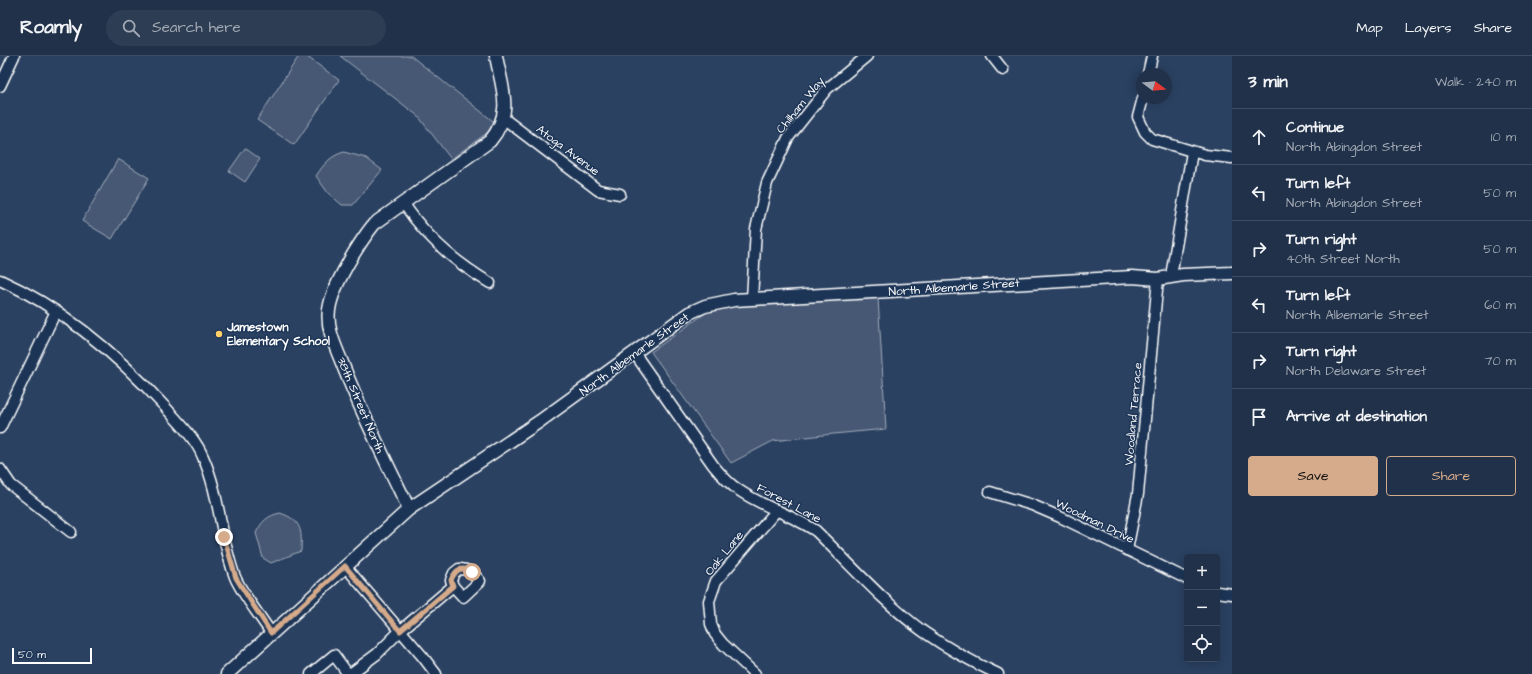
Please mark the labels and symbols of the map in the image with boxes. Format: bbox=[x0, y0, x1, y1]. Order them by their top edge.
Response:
north arrow bbox=[1136, 68, 1172, 104]
street label: Chilham Way bbox=[772, 73, 830, 138]
street label: Atoga Avenue bbox=[532, 121, 603, 181]
street label: North Albemarle Street bbox=[888, 274, 1020, 301]
street label: North Albemarle Street bbox=[576, 309, 693, 400]
place label: Jamestown Elementary School bbox=[226, 319, 330, 351]
marker: Jamestown Elementary School bbox=[214, 329, 224, 339]
street label: 38th Street North bbox=[333, 354, 389, 456]
street label: Woodland Terrace bbox=[1121, 361, 1147, 466]
street label: Forest Lane bbox=[754, 479, 824, 528]
street label: Woodman Drive bbox=[1052, 495, 1138, 548]
street label: Oak Lane bbox=[701, 527, 748, 579]
route end bbox=[215, 528, 233, 546]
route start bbox=[463, 563, 481, 581]
scale bar bbox=[12, 646, 92, 665]

